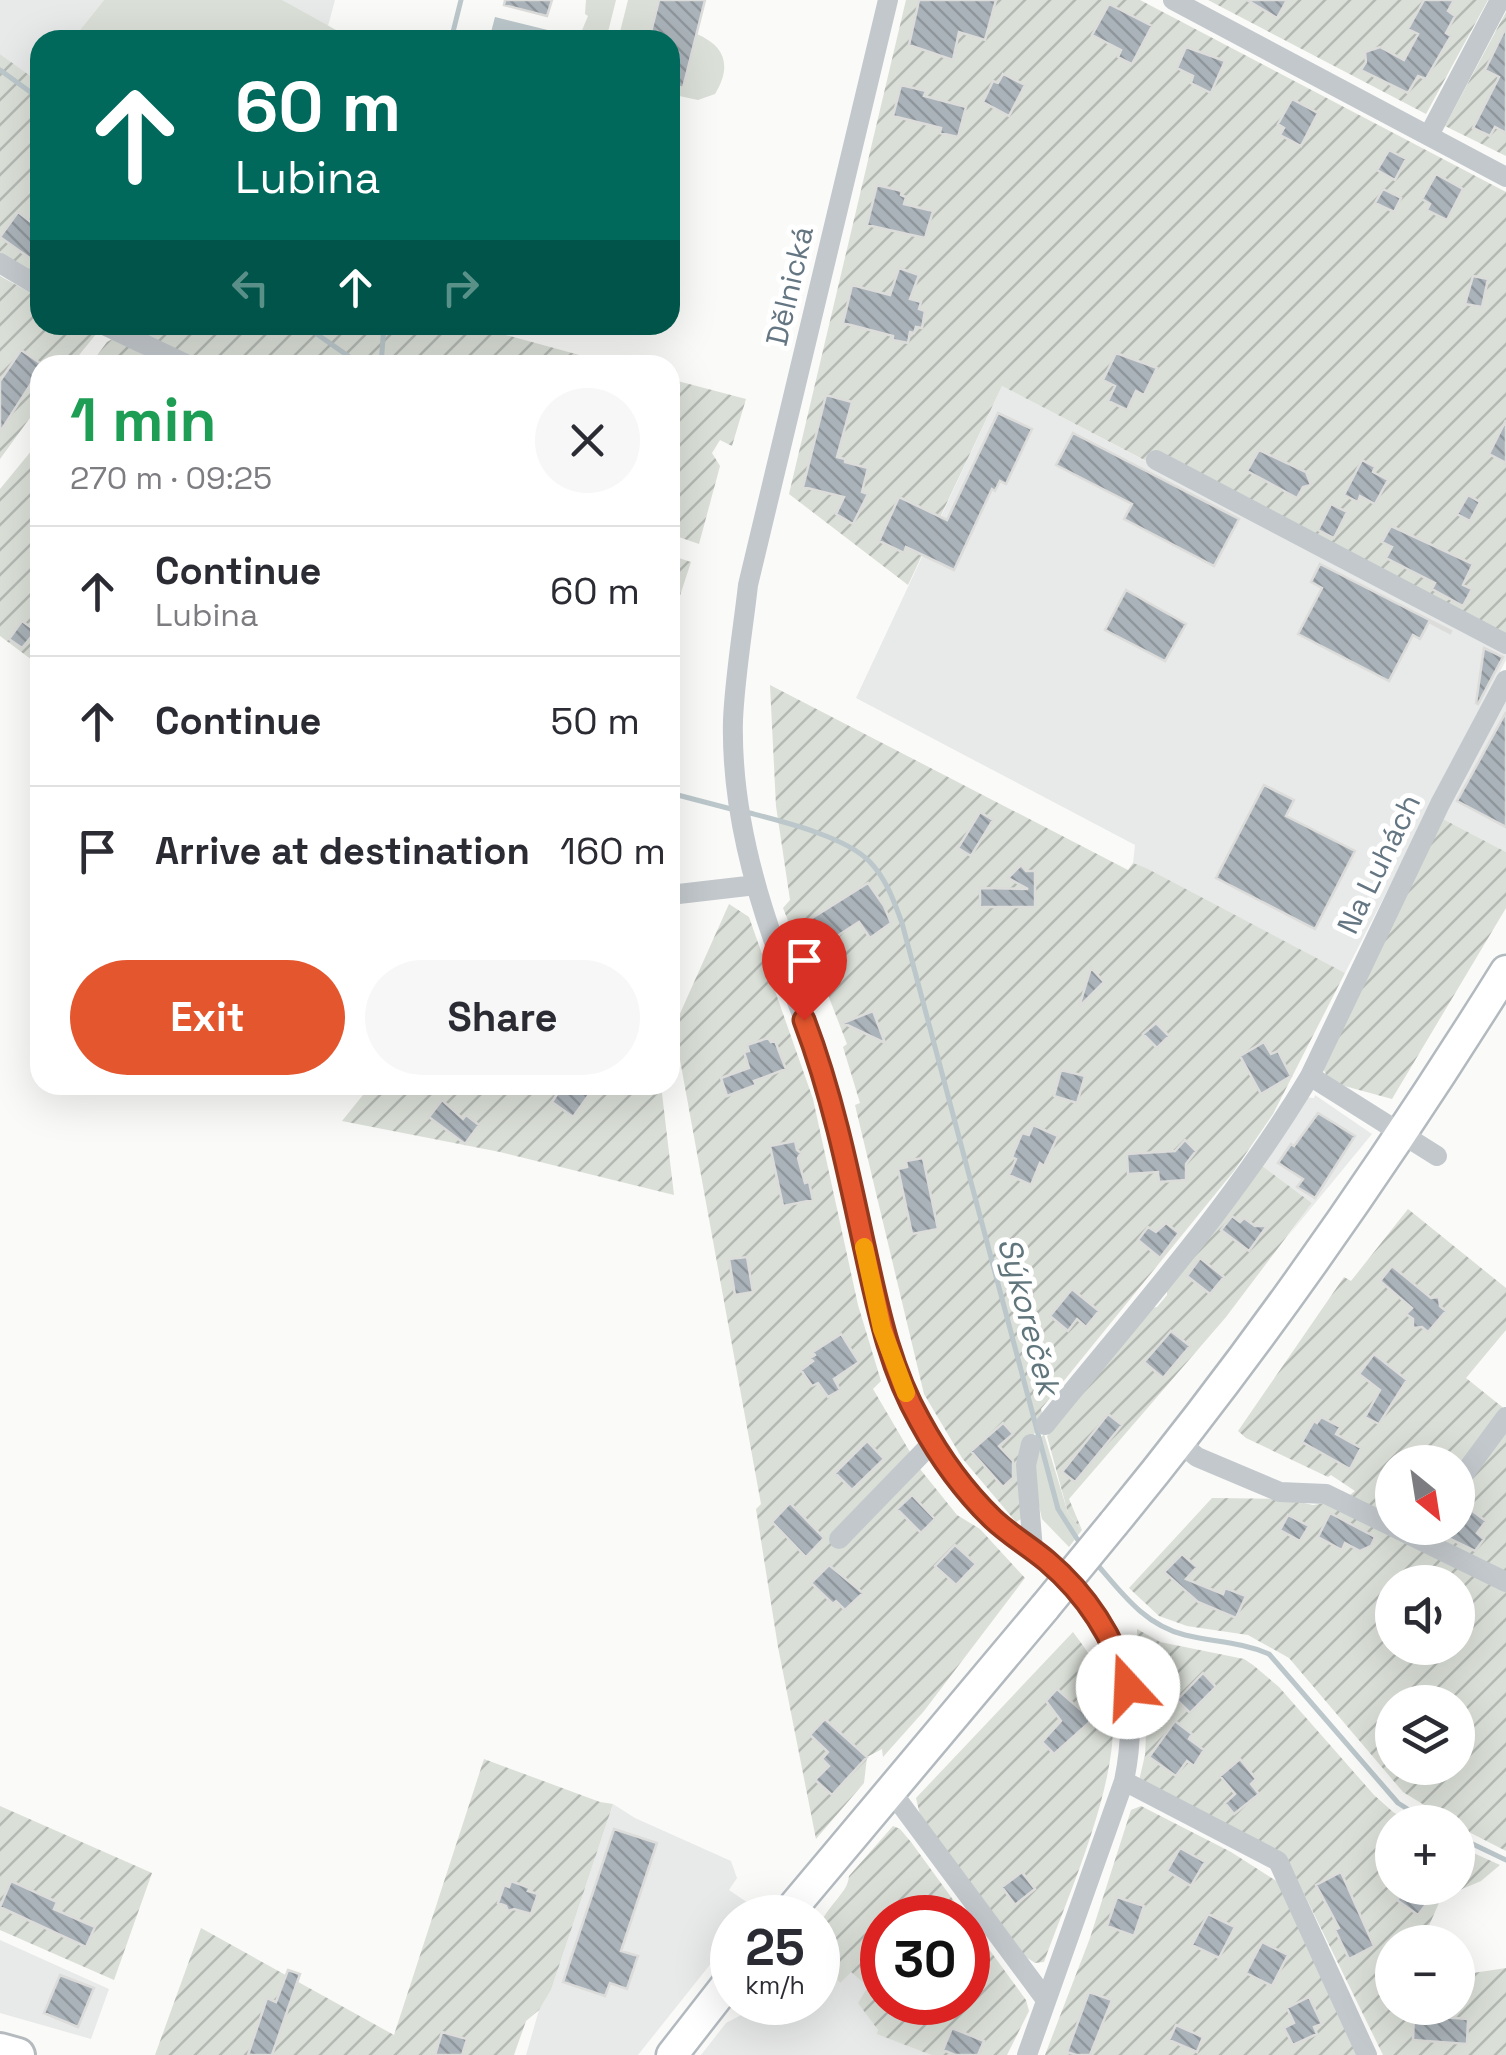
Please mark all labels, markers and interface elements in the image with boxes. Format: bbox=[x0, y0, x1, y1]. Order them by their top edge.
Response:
text: 60 m bbox=[235, 62, 401, 151]
icon: ahead bbox=[70, 70, 200, 200]
text: Lubina bbox=[235, 149, 380, 206]
street label: Dělnická bbox=[757, 222, 822, 350]
icon: left bbox=[223, 260, 278, 315]
icon: ahead bbox=[328, 260, 383, 315]
icon: right bbox=[433, 260, 488, 315]
text: 1 min bbox=[70, 382, 217, 459]
button: close bbox=[535, 388, 640, 493]
text: 270 m · 09:25 bbox=[70, 458, 272, 498]
text: Continue bbox=[155, 547, 321, 595]
icon: ahead bbox=[70, 564, 125, 619]
text: 60 m bbox=[550, 567, 640, 615]
text: Lubina bbox=[155, 595, 258, 635]
icon: ahead bbox=[70, 694, 125, 749]
text: Continue bbox=[155, 697, 321, 745]
text: 50 m bbox=[550, 697, 640, 745]
street label: Na Luhách bbox=[1328, 787, 1429, 940]
icon: arrive bbox=[70, 824, 125, 879]
text: Arrive at destination bbox=[155, 827, 530, 875]
text: 160 m bbox=[560, 827, 666, 875]
pin bbox=[762, 918, 847, 1021]
icon: arrive bbox=[777, 933, 832, 988]
button: Exit bbox=[70, 960, 345, 1075]
button: Share bbox=[365, 960, 640, 1075]
water label: Sýkoreček bbox=[989, 1233, 1070, 1403]
north arrow bbox=[1375, 1445, 1475, 1545]
map controls bbox=[1375, 1445, 1475, 2025]
button: sound bbox=[1375, 1565, 1475, 1665]
position arrow bbox=[1076, 1635, 1180, 1739]
button: layers bbox=[1375, 1685, 1475, 1785]
button: + bbox=[1375, 1805, 1475, 1905]
speed limit sign: 30 bbox=[860, 1895, 990, 2025]
text: 25 bbox=[745, 1916, 805, 1980]
button: − bbox=[1375, 1925, 1475, 2025]
text: km/h bbox=[745, 1969, 805, 2001]

